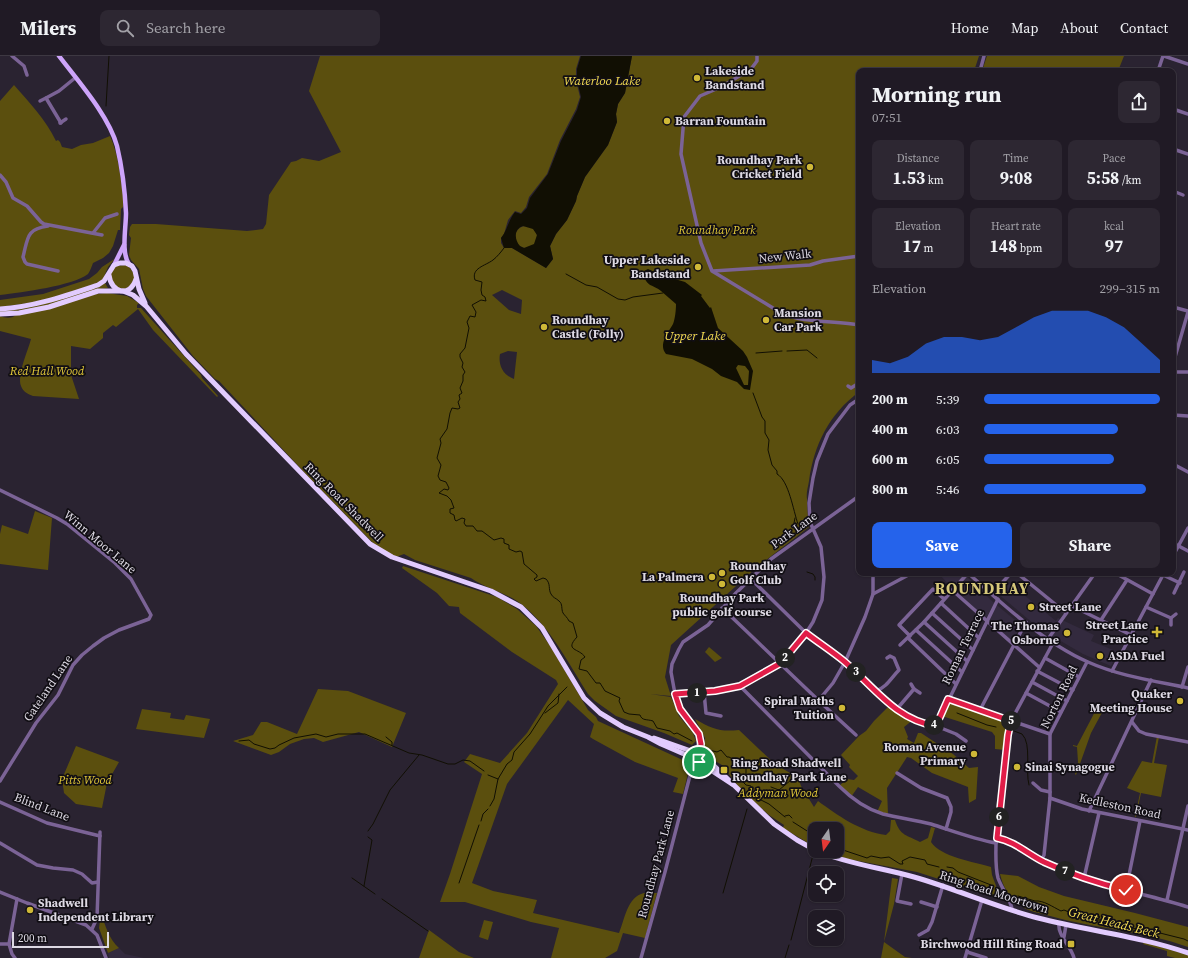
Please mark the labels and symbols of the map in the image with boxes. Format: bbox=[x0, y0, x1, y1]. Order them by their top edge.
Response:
place label: Lakeside Bandstand bbox=[705, 63, 764, 93]
water label: Waterloo Lake bbox=[564, 72, 641, 89]
marker: Lakeside Bandstand bbox=[692, 73, 702, 83]
place label: Barran Fountain bbox=[675, 113, 766, 129]
marker: Barran Fountain bbox=[662, 116, 672, 126]
place label: Roundhay Park Cricket Field bbox=[717, 152, 803, 182]
marker: Roundhay Park Cricket Field bbox=[805, 162, 815, 172]
park label: Roundhay Park bbox=[677, 222, 756, 238]
street label: New Walk bbox=[758, 245, 813, 267]
place label: Upper Lakeside Bandstand bbox=[604, 252, 690, 282]
marker: Upper Lakeside Bandstand bbox=[693, 262, 703, 272]
place label: Mansion Car Park bbox=[774, 305, 823, 335]
place label: Roundhay Castle (Folly) bbox=[552, 312, 624, 342]
marker: Mansion Car Park bbox=[761, 315, 771, 325]
marker: Roundhay Castle (Folly) bbox=[539, 322, 549, 332]
water label: Upper Lake bbox=[664, 327, 726, 344]
park label: Red Hall Wood bbox=[9, 363, 85, 379]
street label: Ring Road Shadwell bbox=[301, 459, 387, 545]
street label: Winn Moor Lane bbox=[60, 507, 140, 577]
street label: Park Lane bbox=[767, 508, 821, 552]
place label: Roundhay Golf Club bbox=[730, 558, 787, 588]
marker: Roundhay Golf Club bbox=[717, 568, 727, 578]
place label: La Palmera bbox=[642, 569, 705, 585]
marker: La Palmera bbox=[707, 572, 717, 582]
district label: ROUNDHAY bbox=[934, 577, 1030, 599]
marker: Roundhay Park public golf course bbox=[717, 579, 727, 589]
place label: Roundhay Park public golf course bbox=[672, 590, 772, 620]
place label: Street Lane bbox=[1039, 599, 1101, 615]
marker: Street Lane bbox=[1026, 602, 1036, 612]
street label: Roman Terrace bbox=[938, 607, 988, 687]
place label: Street Lane Practice bbox=[1086, 617, 1148, 647]
place label: The Thomas Osborne bbox=[991, 618, 1060, 648]
marker: Street Lane Practice bbox=[1151, 626, 1163, 638]
marker: The Thomas Osborne bbox=[1062, 628, 1072, 638]
pin: 2 bbox=[775, 648, 795, 668]
place label: ASDA Fuel bbox=[1108, 648, 1165, 664]
marker: ASDA Fuel bbox=[1095, 651, 1105, 661]
street label: Gateland Lane bbox=[20, 652, 76, 724]
pin: 3 bbox=[846, 662, 866, 682]
street label: Norton Road bbox=[1037, 663, 1081, 731]
pin: 1 bbox=[687, 683, 707, 703]
place label: Quaker Meeting House bbox=[1090, 686, 1172, 716]
place label: Spiral Maths Tuition bbox=[764, 693, 835, 723]
marker: Quaker Meeting House bbox=[1175, 696, 1185, 706]
marker: Spiral Maths Tuition bbox=[837, 703, 847, 713]
pin: 5 bbox=[1001, 711, 1021, 731]
pin: 4 bbox=[924, 715, 944, 735]
place label: Roman Avenue Primary bbox=[884, 739, 967, 769]
pin bbox=[682, 745, 716, 779]
marker: Roman Avenue Primary bbox=[969, 749, 979, 759]
place label: Ring Road Shadwell Roundhay Park Lane bbox=[732, 755, 847, 785]
place label: Sinai Synagogue bbox=[1025, 759, 1115, 775]
marker: Sinai Synagogue bbox=[1012, 762, 1022, 772]
marker: Ring Road Shadwell Roundhay Park Lane bbox=[719, 765, 729, 775]
park label: Pitts Wood bbox=[57, 772, 112, 788]
park label: Addyman Wood bbox=[737, 785, 819, 801]
street label: Blind Lane bbox=[12, 789, 72, 825]
street label: Kedleston Road bbox=[1078, 790, 1163, 823]
pin: 6 bbox=[989, 807, 1009, 827]
street label: Roundhay Park Lane bbox=[634, 808, 678, 920]
north arrow bbox=[808, 822, 844, 858]
pin: 7 bbox=[1055, 861, 1075, 881]
street label: Ring Road Moortown bbox=[937, 867, 1051, 917]
pin bbox=[1109, 873, 1143, 907]
place label: Shadwell Independent Library bbox=[38, 895, 154, 925]
water label: Great Heads Beck bbox=[1067, 903, 1162, 942]
marker: Shadwell Independent Library bbox=[25, 905, 35, 915]
scale bar bbox=[12, 930, 109, 949]
place label: Birchwood Hill Ring Road bbox=[921, 936, 1063, 952]
marker: Birchwood Hill Ring Road bbox=[1066, 939, 1076, 949]

